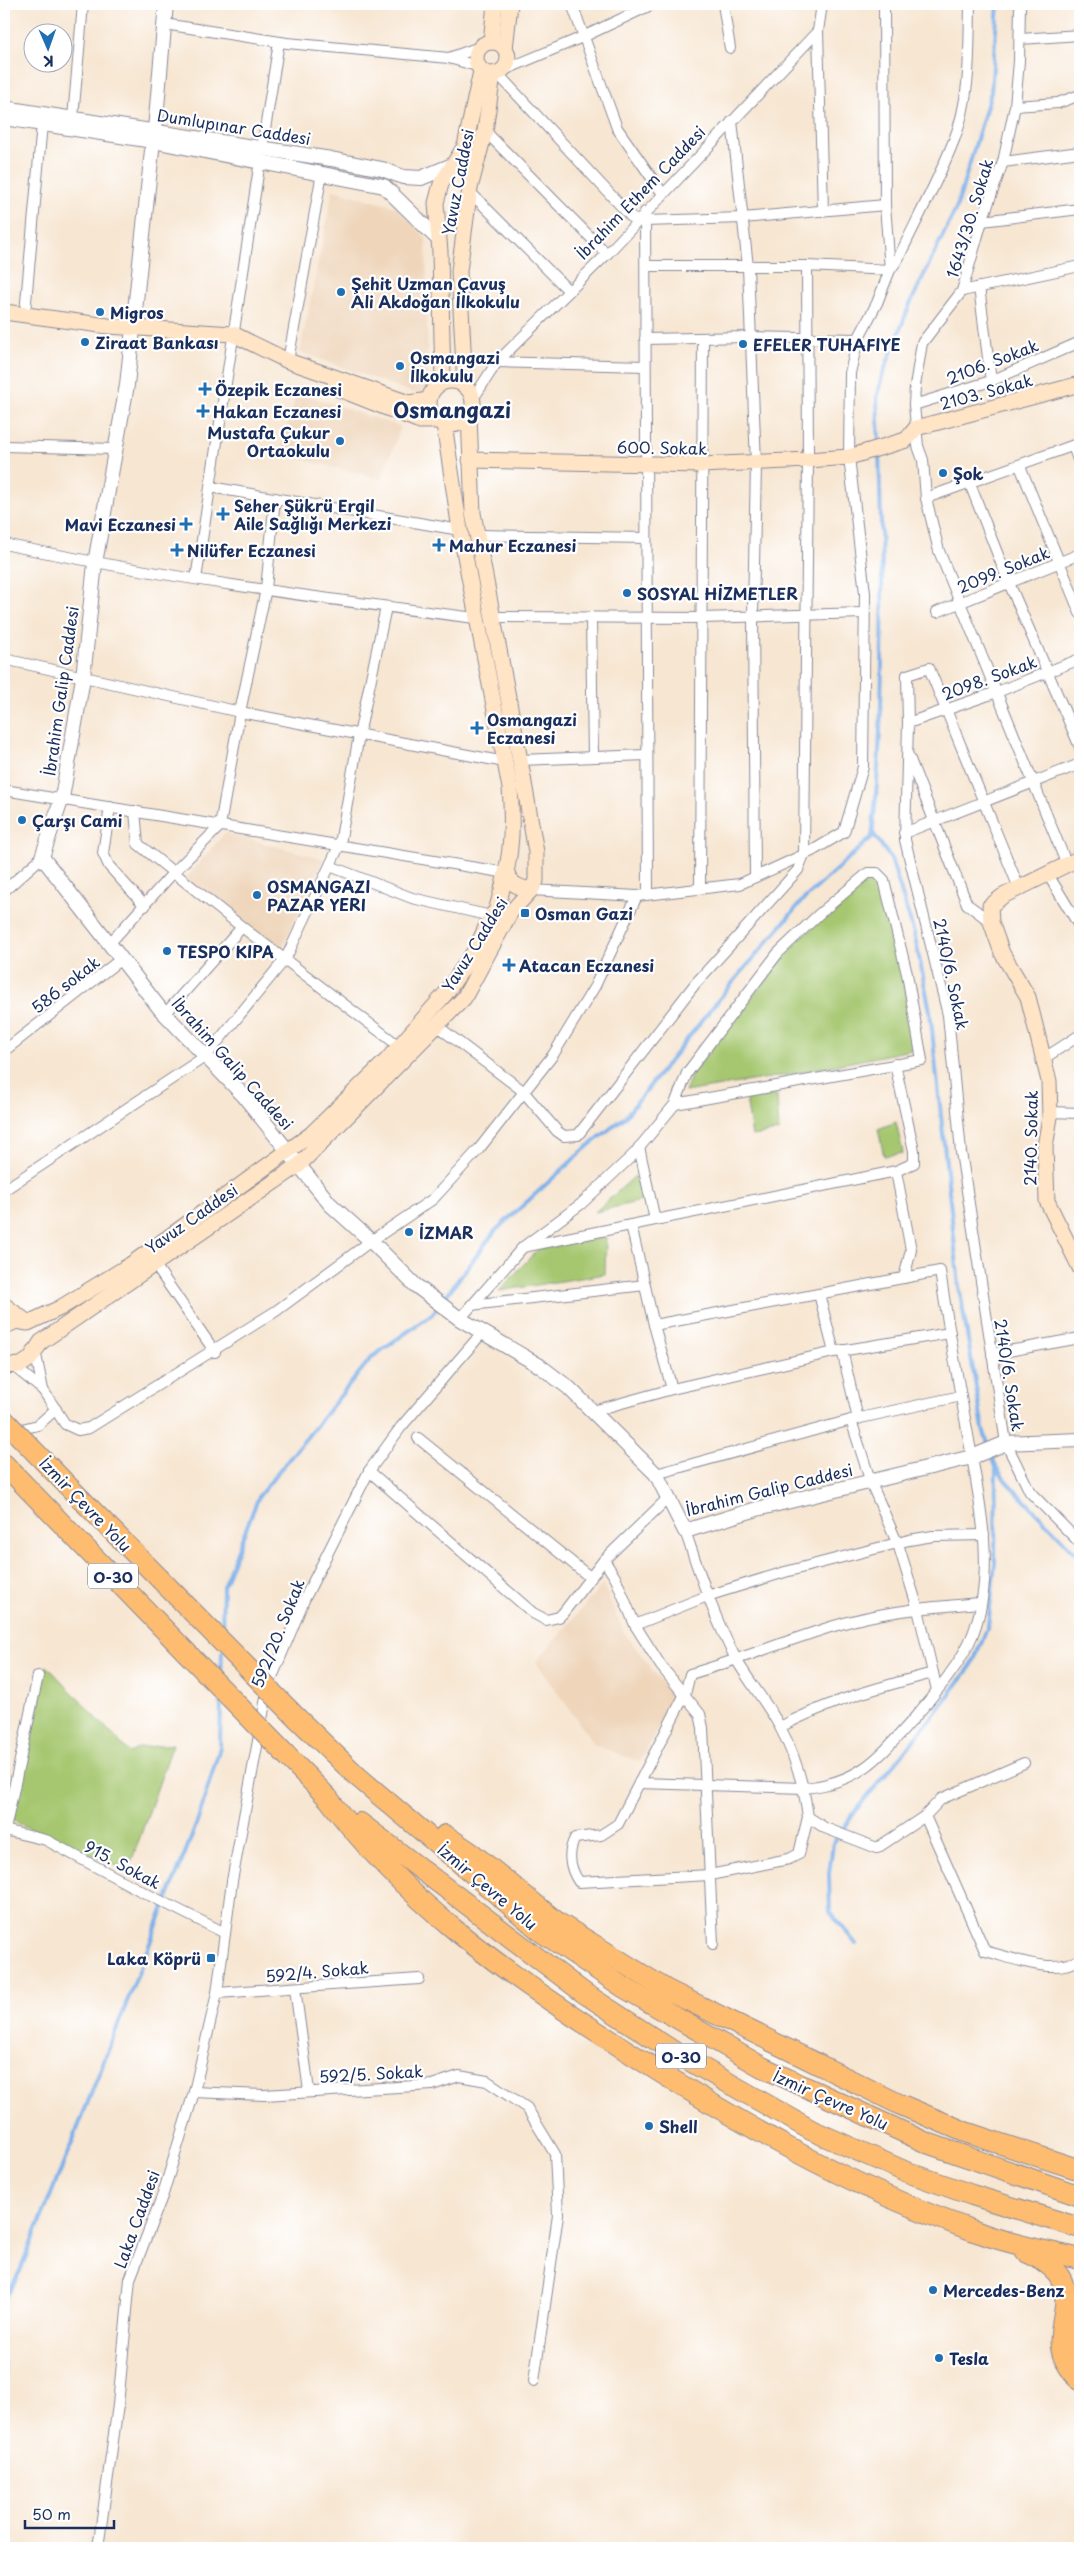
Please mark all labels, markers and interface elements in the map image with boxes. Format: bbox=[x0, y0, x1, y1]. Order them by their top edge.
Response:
north arrow bbox=[22, 22, 72, 72]
text: K bbox=[43, 51, 54, 72]
street label: Dumlupınar Caddesi bbox=[155, 102, 313, 150]
street label: İbrahim Ethem Caddesi bbox=[570, 120, 710, 264]
street label: Yavuz Caddesi bbox=[435, 127, 479, 237]
street label: 1643/30. Sokak bbox=[939, 155, 999, 281]
place label: Şehit Uzman Çavuş Ali Akdoğan İlkokulu bbox=[351, 271, 520, 313]
marker: Şehit Uzman Çavuş Ali Akdoğan İlkokulu bbox=[335, 286, 347, 298]
place label: Migros bbox=[110, 300, 164, 324]
marker: Migros bbox=[94, 306, 106, 318]
place label: Ziraat Bankası bbox=[95, 330, 219, 354]
place label: EFELER TUHAFIYE bbox=[753, 332, 900, 356]
street label: 2106. Sokak bbox=[942, 332, 1042, 390]
marker: Ziraat Bankası bbox=[79, 336, 91, 348]
marker: EFELER TUHAFIYE bbox=[737, 338, 749, 350]
place label: Osmangazi İlkokulu bbox=[410, 345, 500, 387]
marker: Osmangazi İlkokulu bbox=[394, 360, 406, 372]
street label: 2103. Sokak bbox=[937, 367, 1035, 415]
place label: Özepik Eczanesi bbox=[215, 377, 342, 401]
marker: Özepik Eczanesi bbox=[199, 383, 211, 395]
district label: Osmangazi bbox=[393, 393, 511, 425]
place label: Hakan Eczanesi bbox=[213, 399, 342, 423]
marker: Hakan Eczanesi bbox=[197, 405, 209, 417]
place label: Mustafa Çukur Ortaokulu bbox=[207, 420, 331, 462]
street label: 600. Sokak bbox=[617, 434, 707, 460]
marker: Mustafa Çukur Ortaokulu bbox=[334, 435, 346, 447]
place label: Şok bbox=[953, 461, 983, 485]
marker: Şok bbox=[937, 467, 949, 479]
place label: Seher Şükrü Ergil Aile Sağlığı Merkezi bbox=[233, 493, 392, 535]
marker: Seher Şükrü Ergil Aile Sağlığı Merkezi bbox=[216, 507, 230, 521]
place label: Mavi Eczanesi bbox=[65, 512, 176, 536]
marker: Mavi Eczanesi bbox=[180, 518, 192, 530]
place label: Mahur Eczanesi bbox=[449, 533, 576, 557]
place label: Nilüfer Eczanesi bbox=[187, 538, 316, 562]
marker: Mahur Eczanesi bbox=[433, 539, 445, 551]
street label: 2099. Sokak bbox=[953, 540, 1053, 598]
marker: Nilüfer Eczanesi bbox=[171, 544, 183, 556]
place label: SOSYAL HİZMETLER bbox=[637, 581, 798, 605]
marker: SOSYAL HİZMETLER bbox=[621, 587, 633, 599]
street label: İbrahim Galip Caddesi bbox=[36, 604, 84, 778]
street label: 2098. Sokak bbox=[938, 649, 1040, 705]
place label: Osmangazi Eczanesi bbox=[487, 707, 577, 749]
marker: Osmangazi Eczanesi bbox=[471, 722, 483, 734]
place label: Çarşı Cami bbox=[32, 808, 123, 832]
marker: Çarşı Cami bbox=[16, 814, 28, 826]
place label: OSMANGAZI PAZAR YERI bbox=[267, 874, 370, 916]
marker: OSMANGAZI PAZAR YERI bbox=[251, 889, 263, 901]
street label: Yavuz Caddesi bbox=[435, 892, 513, 996]
place label: Osman Gazi bbox=[535, 901, 633, 925]
marker: Osman Gazi bbox=[519, 907, 531, 919]
street label: 2140/6. Sokak bbox=[928, 916, 976, 1032]
place label: TESPO KIPA bbox=[177, 939, 274, 963]
marker: TESPO KIPA bbox=[161, 945, 173, 957]
street label: 586 sokak bbox=[26, 949, 104, 1019]
place label: Atacan Eczanesi bbox=[519, 953, 654, 977]
marker: Atacan Eczanesi bbox=[503, 959, 515, 971]
street label: İbrahim Galip Caddesi bbox=[167, 991, 299, 1135]
street label: 2140. Sokak bbox=[1017, 1090, 1043, 1186]
street label: Yavuz Caddesi bbox=[140, 1177, 242, 1259]
place label: İZMAR bbox=[419, 1220, 474, 1244]
marker: İZMAR bbox=[403, 1226, 415, 1238]
street label: 2140/6. Sokak bbox=[989, 1317, 1031, 1433]
street label: İzmir Çevre Yolu bbox=[34, 1451, 138, 1557]
street label: İbrahim Galip Caddesi bbox=[683, 1457, 855, 1521]
road number: O-30 bbox=[88, 1564, 138, 1588]
street label: 592/20. Sokak bbox=[244, 1575, 310, 1691]
street label: 915. Sokak bbox=[80, 1834, 166, 1894]
street label: İzmir Çevre Yolu bbox=[433, 1837, 543, 1935]
place label: Laka Köprü bbox=[107, 1946, 201, 1970]
marker: Laka Köprü bbox=[205, 1952, 217, 1964]
street label: 592/4. Sokak bbox=[264, 1955, 370, 1987]
road number: O-30 bbox=[656, 2044, 706, 2068]
street label: 592/5. Sokak bbox=[318, 2058, 424, 2088]
street label: İzmir Çevre Yolu bbox=[769, 2063, 893, 2135]
place label: Shell bbox=[659, 2114, 698, 2138]
marker: Shell bbox=[643, 2120, 655, 2132]
street label: Laka Caddesi bbox=[107, 2167, 165, 2271]
place label: Mercedes-Benz bbox=[943, 2278, 1065, 2302]
marker: Mercedes-Benz bbox=[927, 2284, 939, 2296]
place label: Tesla bbox=[949, 2346, 989, 2370]
marker: Tesla bbox=[933, 2352, 945, 2364]
scale bar bbox=[25, 2497, 114, 2529]
text: 50 m bbox=[32, 2502, 71, 2525]

